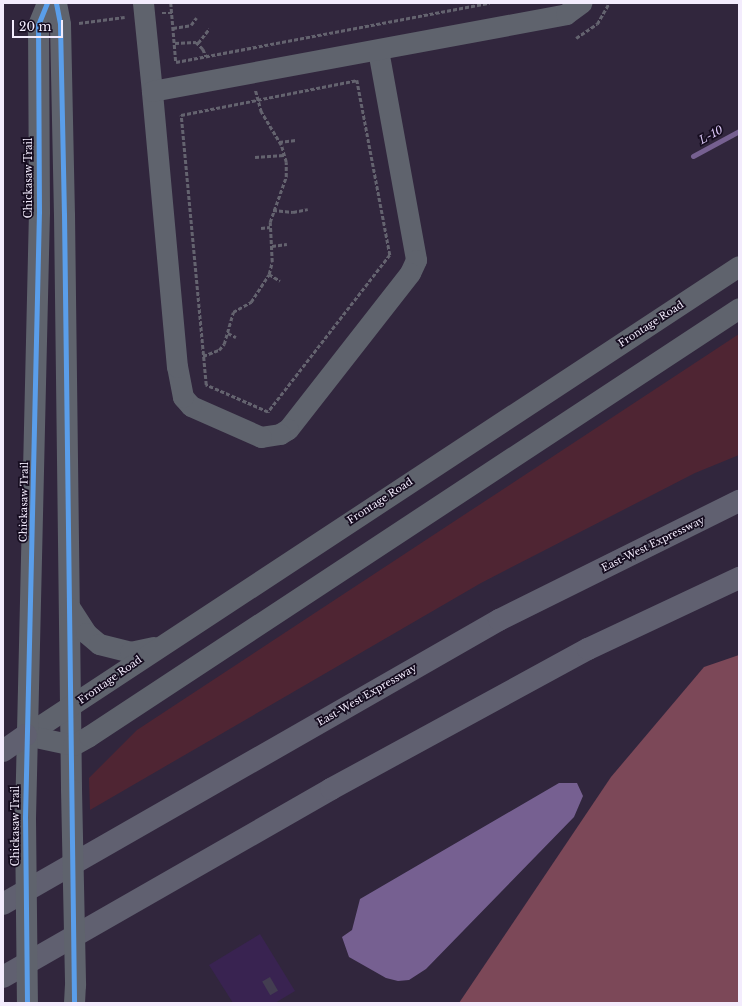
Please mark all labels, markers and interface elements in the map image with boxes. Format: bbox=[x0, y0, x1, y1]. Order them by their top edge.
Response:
scale bar bbox=[14, 12, 65, 38]
text: 20 m bbox=[19, 19, 51, 34]
water label: L-10 bbox=[697, 123, 725, 147]
street label: Chickasaw Trail bbox=[23, 138, 35, 218]
street label: Frontage Road bbox=[616, 298, 686, 350]
street label: Chickasaw Trail bbox=[17, 461, 31, 543]
street label: Frontage Road bbox=[345, 475, 415, 527]
street label: East-West Expressway bbox=[600, 514, 706, 574]
street label: Frontage Road bbox=[76, 654, 144, 706]
street label: East-West Expressway bbox=[315, 662, 419, 728]
street label: Chickasaw Trail bbox=[10, 786, 22, 866]

